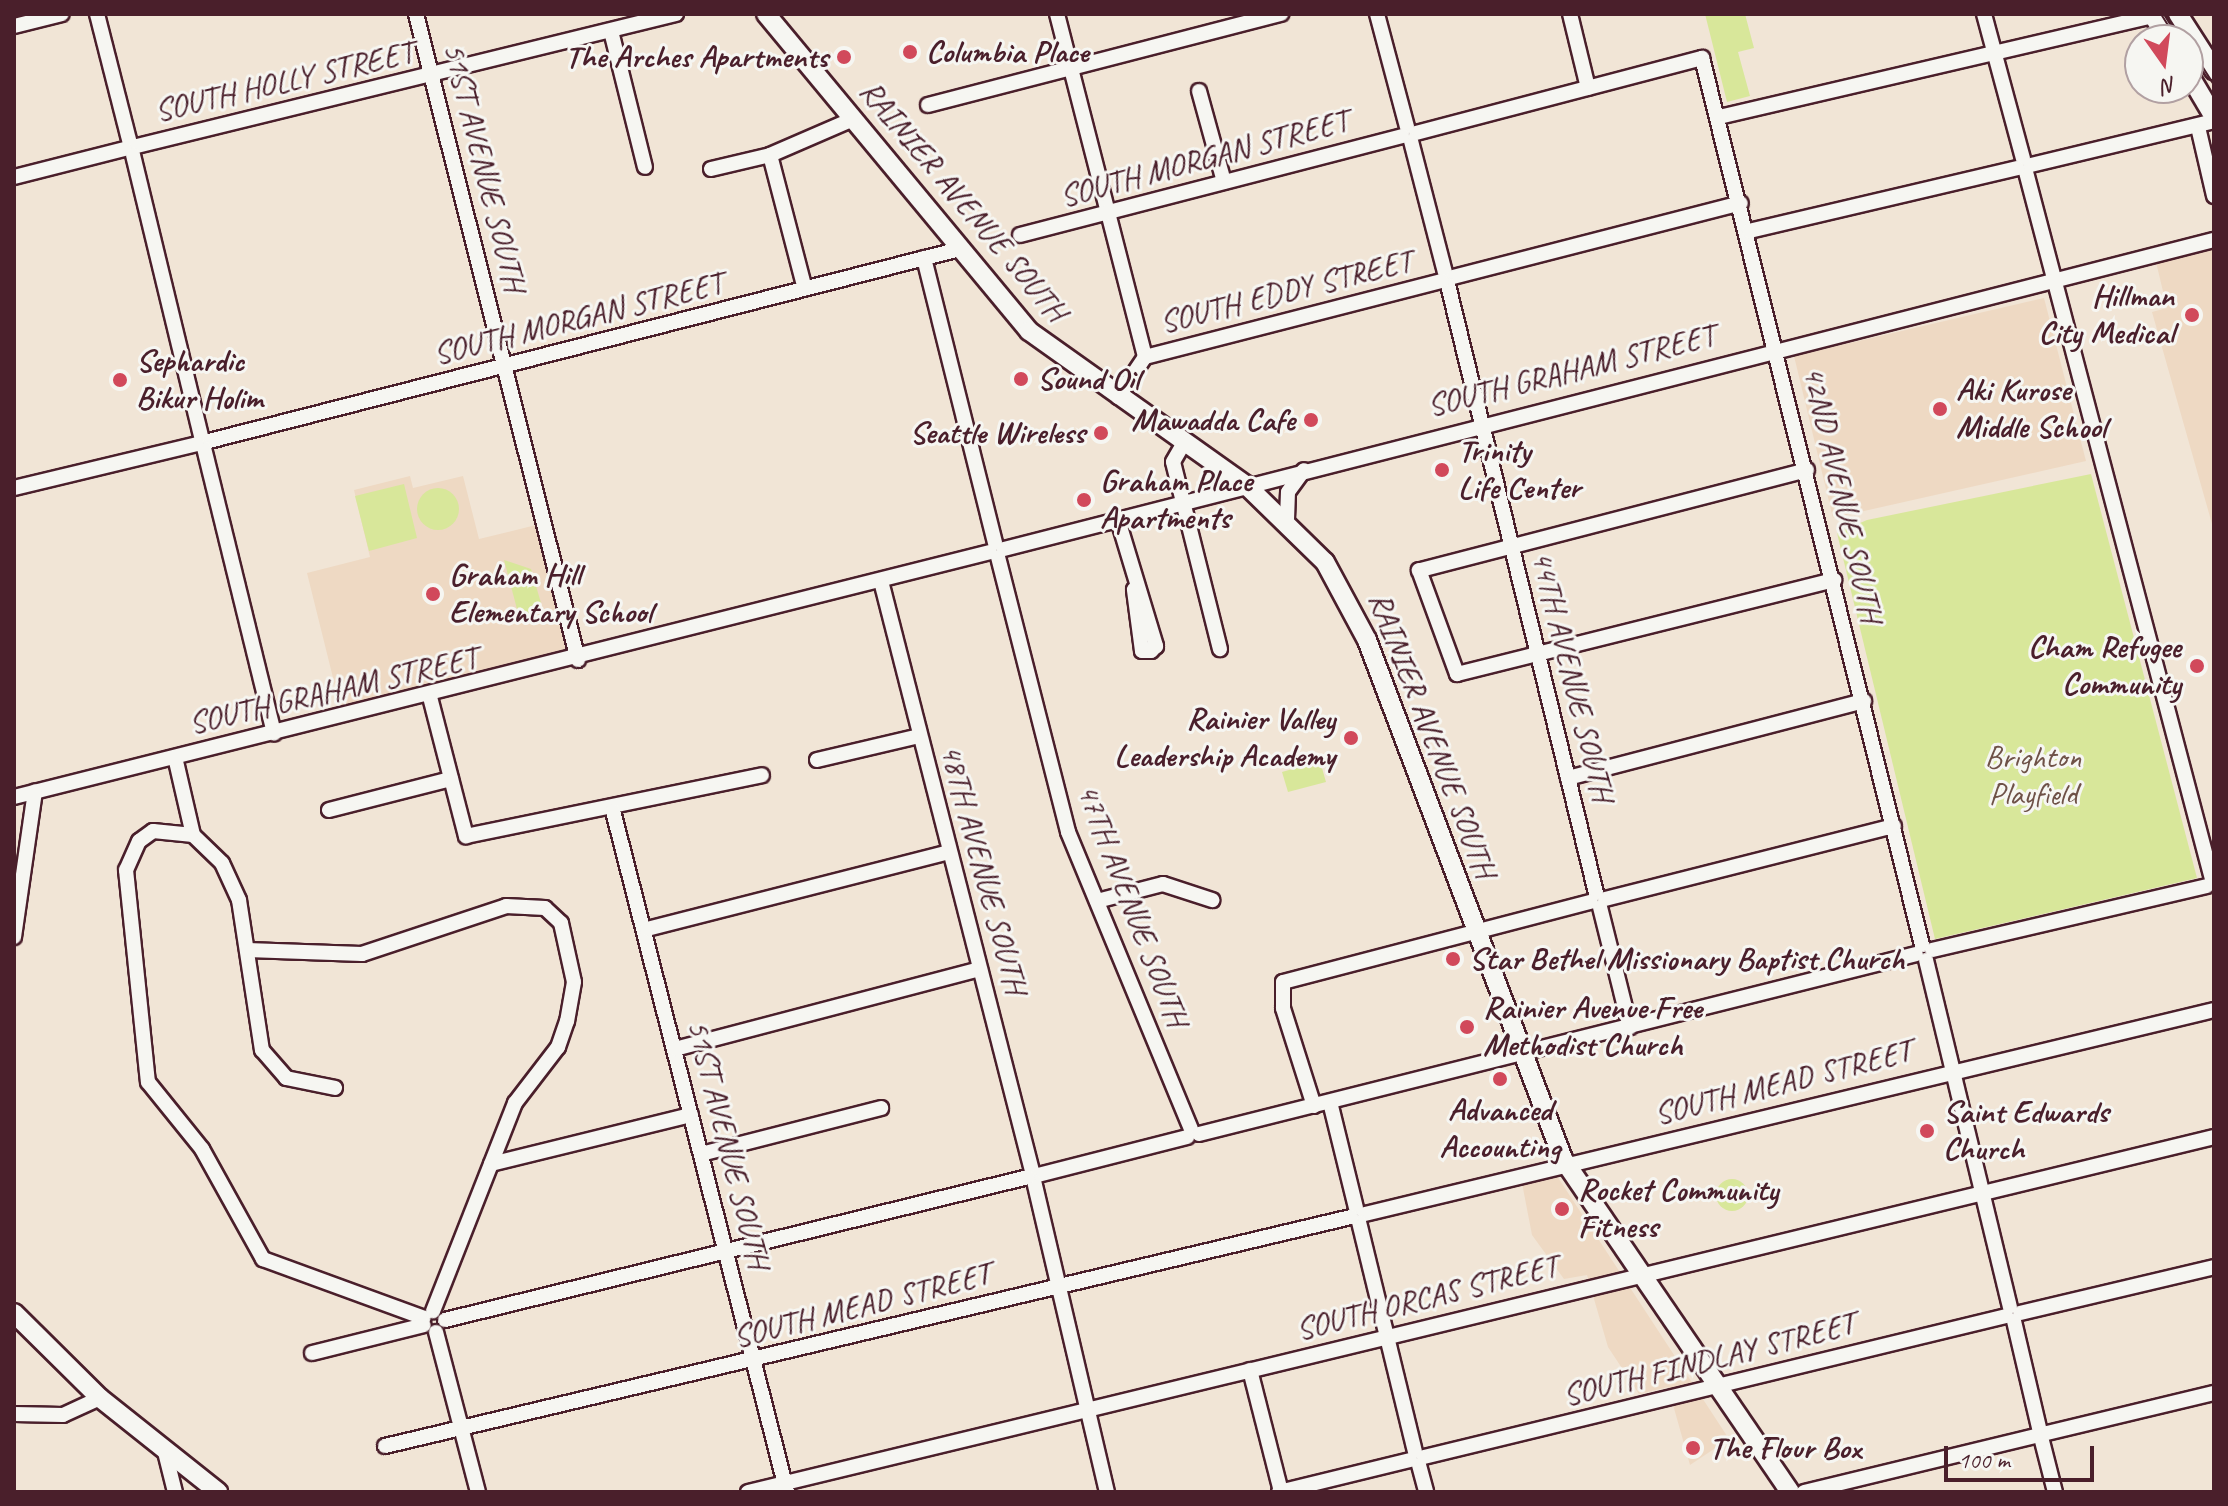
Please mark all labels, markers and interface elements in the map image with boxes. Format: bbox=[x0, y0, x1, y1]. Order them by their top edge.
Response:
north arrow bbox=[2124, 24, 2204, 104]
place label: Columbia Place bbox=[926, 33, 1090, 71]
street label: SOUTH HOLLY STREET bbox=[151, 34, 417, 130]
place label: The Arches Apartments bbox=[565, 38, 828, 76]
street label: 51ST AVENUE SOUTH bbox=[435, 40, 533, 294]
marker: Columbia Place bbox=[901, 43, 919, 61]
marker: The Arches Apartments bbox=[835, 48, 853, 66]
text: N bbox=[2159, 70, 2179, 101]
street label: RAINIER AVENUE SOUTH bbox=[851, 73, 1075, 329]
street label: SOUTH MORGAN STREET bbox=[1056, 102, 1352, 216]
street label: SOUTH EDDY STREET bbox=[1156, 242, 1416, 342]
street label: SOUTH MORGAN STREET bbox=[430, 265, 726, 373]
place label: Hillman City Medical bbox=[2039, 278, 2174, 353]
marker: Hillman City Medical bbox=[2181, 304, 2203, 326]
street label: SOUTH GRAHAM STREET bbox=[1423, 317, 1719, 425]
place label: Sephardic Bikur Holim bbox=[136, 343, 264, 418]
place label: Sound Oil bbox=[1037, 360, 1140, 398]
street label: 42ND AVENUE SOUTH bbox=[1794, 363, 1890, 625]
marker: Sound Oil bbox=[1012, 370, 1030, 388]
marker: Sephardic Bikur Holim bbox=[111, 371, 129, 389]
place label: Aki Kurose Middle School bbox=[1956, 372, 2106, 447]
marker: Aki Kurose Middle School bbox=[1931, 400, 1949, 418]
place label: Mawadda Cafe bbox=[1131, 401, 1295, 439]
marker: Mawadda Cafe bbox=[1302, 411, 1320, 429]
place label: Seattle Wireless bbox=[909, 414, 1085, 452]
marker: Seattle Wireless bbox=[1092, 424, 1110, 442]
place label: Trinity Life Center bbox=[1458, 433, 1580, 508]
marker: Trinity Life Center bbox=[1433, 461, 1451, 479]
place label: Graham Place Apartments bbox=[1100, 463, 1253, 538]
marker: Graham Place Apartments bbox=[1075, 491, 1093, 509]
street label: 44TH AVENUE SOUTH bbox=[1523, 548, 1621, 804]
place label: Graham Hill Elementary School bbox=[449, 557, 652, 632]
marker: Graham Hill Elementary School bbox=[424, 585, 442, 603]
street label: RAINIER AVENUE SOUTH bbox=[1360, 587, 1504, 883]
place label: Cham Refugee Community bbox=[2027, 629, 2181, 704]
street label: SOUTH GRAHAM STREET bbox=[185, 639, 481, 743]
marker: Cham Refugee Community bbox=[2188, 657, 2206, 675]
place label: Rainier Valley Leadership Academy bbox=[1115, 701, 1335, 776]
marker: Rainier Valley Leadership Academy bbox=[1342, 729, 1360, 747]
park label: Brighton Playfield bbox=[1985, 739, 2081, 814]
street label: 48TH AVENUE SOUTH bbox=[931, 741, 1035, 997]
street label: 47TH AVENUE SOUTH bbox=[1068, 779, 1196, 1031]
place label: Star Bethel Missionary Baptist Church bbox=[1469, 940, 1907, 978]
marker: Star Bethel Missionary Baptist Church bbox=[1444, 950, 1462, 968]
place label: Rainier Avenue Free Methodist Church bbox=[1483, 990, 1701, 1065]
street label: 51ST AVENUE SOUTH bbox=[679, 1017, 777, 1271]
marker: Rainier Avenue Free Methodist Church bbox=[1458, 1018, 1476, 1036]
street label: SOUTH MEAD STREET bbox=[1650, 1032, 1916, 1134]
marker: Advanced Accounting bbox=[1491, 1070, 1509, 1088]
place label: Advanced Accounting bbox=[1440, 1092, 1560, 1167]
place label: Saint Edwards Church bbox=[1943, 1094, 2108, 1169]
marker: Saint Edwards Church bbox=[1918, 1122, 1936, 1140]
place label: Rocket Community Fitness bbox=[1578, 1172, 1778, 1247]
marker: Rocket Community Fitness bbox=[1553, 1200, 1571, 1218]
street label: SOUTH ORCAS STREET bbox=[1292, 1247, 1562, 1349]
street label: SOUTH MEAD STREET bbox=[729, 1255, 995, 1357]
street label: SOUTH FINDLAY STREET bbox=[1559, 1305, 1859, 1415]
place label: The Flour Box bbox=[1709, 1429, 1861, 1467]
scale bar bbox=[1948, 1430, 2098, 1480]
marker: The Flour Box bbox=[1684, 1439, 1702, 1457]
text: 100 m bbox=[1958, 1445, 2010, 1475]

